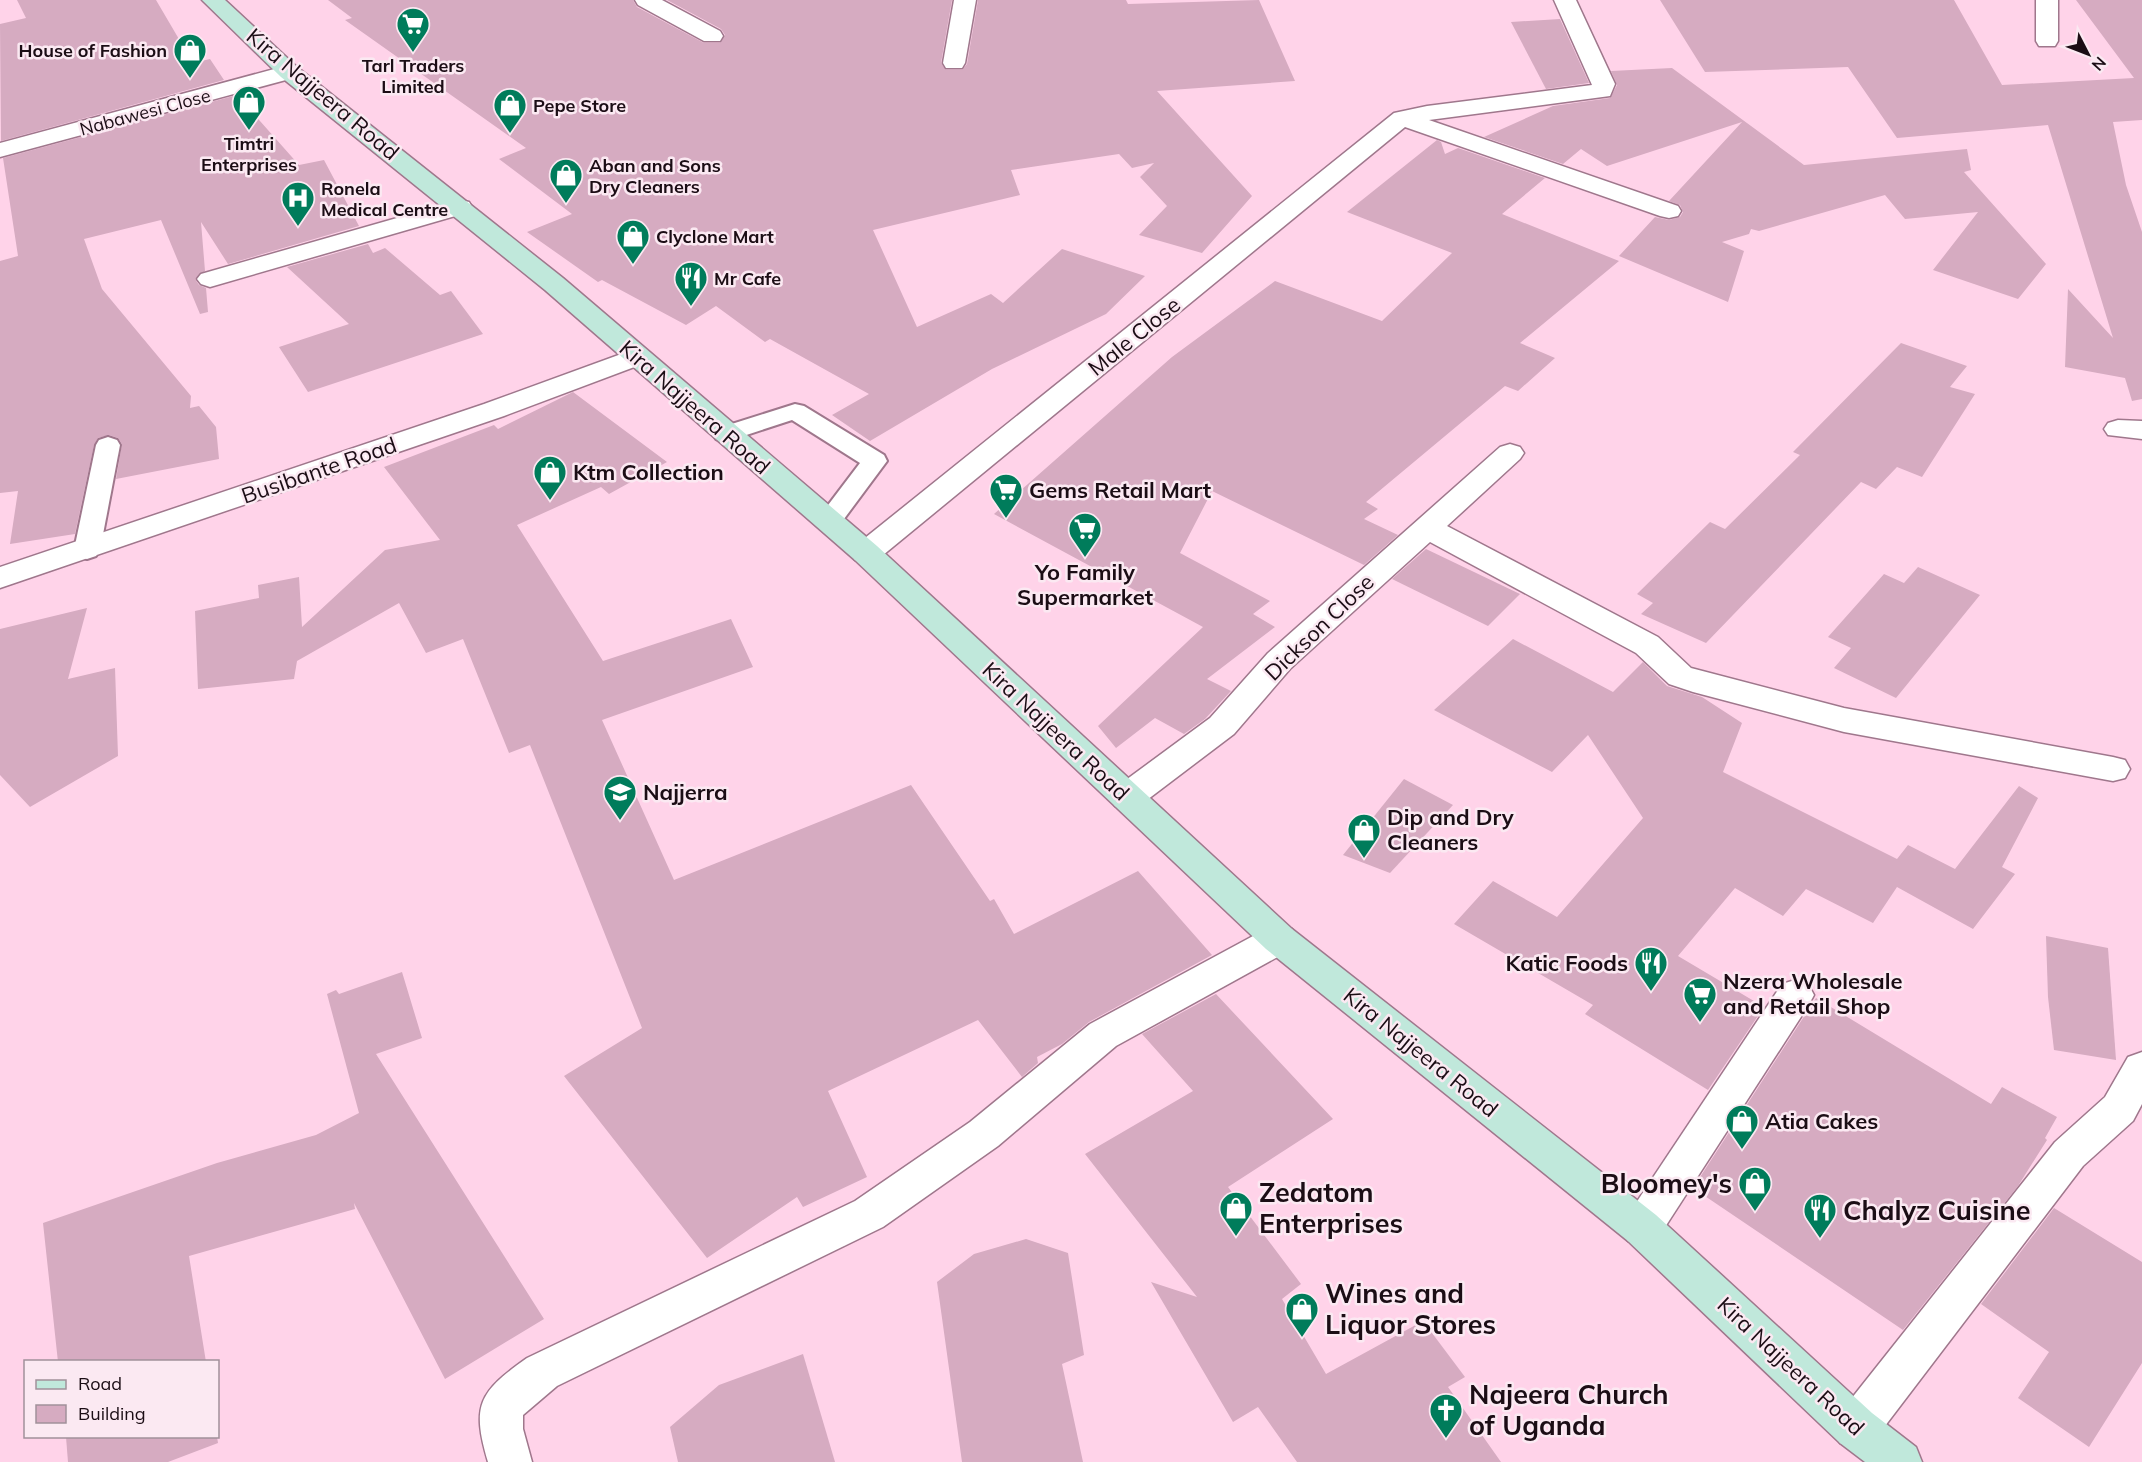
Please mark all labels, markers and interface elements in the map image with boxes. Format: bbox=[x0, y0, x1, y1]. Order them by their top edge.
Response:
supermarket icon: Tarl Traders Limited bbox=[395, 6, 431, 53]
street label: Kira Najjeera Road bbox=[241, 22, 405, 166]
north arrow bbox=[2058, 24, 2118, 84]
shop icon: House of Fashion bbox=[172, 32, 208, 79]
place label: House of Fashion bbox=[19, 39, 167, 62]
text: N bbox=[2088, 53, 2111, 75]
place label: Tarl Traders Limited bbox=[362, 54, 464, 98]
street label: Nabawesi Close bbox=[77, 83, 213, 141]
shop icon: Timtri Enterprises bbox=[231, 84, 267, 131]
shop icon: Pepe Store bbox=[492, 87, 528, 134]
place label: Pepe Store bbox=[533, 94, 626, 117]
place label: Timtri Enterprises bbox=[201, 132, 297, 176]
place label: Aban and Sons Dry Cleaners bbox=[589, 154, 721, 198]
shop icon: Aban and Sons Dry Cleaners bbox=[548, 157, 584, 204]
place label: Ronela Medical Centre bbox=[321, 177, 448, 221]
hospital icon: Ronela Medical Centre bbox=[280, 180, 316, 227]
shop icon: Clyclone Mart bbox=[615, 218, 651, 265]
place label: Clyclone Mart bbox=[656, 225, 774, 248]
restaurant icon: Mr Cafe bbox=[673, 260, 709, 307]
place label: Mr Cafe bbox=[714, 267, 781, 290]
street label: Male Close bbox=[1082, 290, 1186, 382]
street label: Kira Najjeera Road bbox=[614, 334, 776, 480]
street label: Busibante Road bbox=[238, 430, 400, 510]
shop icon: Ktm Collection bbox=[532, 454, 568, 501]
place label: Ktm Collection bbox=[573, 458, 724, 486]
supermarket icon: Gems Retail Mart bbox=[988, 472, 1024, 519]
place label: Gems Retail Mart bbox=[1029, 476, 1211, 504]
supermarket icon: Yo Family Supermarket bbox=[1067, 511, 1103, 558]
place label: Yo Family Supermarket bbox=[1017, 558, 1153, 611]
street label: Dickson Close bbox=[1258, 568, 1380, 686]
street label: Kira Najjeera Road bbox=[977, 656, 1135, 806]
school or university icon: Najjerra bbox=[602, 774, 638, 821]
place label: Najjerra bbox=[643, 778, 728, 806]
place label: Dip and Dry Cleaners bbox=[1387, 803, 1514, 856]
shop icon: Dip and Dry Cleaners bbox=[1346, 812, 1382, 859]
restaurant icon: Katic Foods bbox=[1633, 945, 1669, 992]
place label: Katic Foods bbox=[1506, 949, 1628, 977]
place label: Nzera Wholesale and Retail Shop bbox=[1723, 967, 1902, 1020]
supermarket icon: Nzera Wholesale and Retail Shop bbox=[1682, 976, 1718, 1023]
street label: Kira Najjeera Road bbox=[1338, 981, 1504, 1123]
shop icon: Atia Cakes bbox=[1724, 1103, 1760, 1150]
place label: Atia Cakes bbox=[1765, 1107, 1878, 1135]
shop icon: Bloomey's bbox=[1737, 1165, 1773, 1212]
place label: Bloomey's bbox=[1601, 1166, 1732, 1200]
place label: Zedatom Enterprises bbox=[1259, 1175, 1403, 1240]
shop icon: Zedatom Enterprises bbox=[1218, 1190, 1254, 1237]
restaurant icon: Chalyz Cuisine bbox=[1802, 1192, 1838, 1239]
place label: Chalyz Cuisine bbox=[1843, 1193, 2031, 1227]
place label: Wines and Liquor Stores bbox=[1325, 1276, 1496, 1341]
shop icon: Wines and Liquor Stores bbox=[1284, 1291, 1320, 1338]
street label: Kira Najjeera Road bbox=[1712, 1291, 1870, 1441]
legend bbox=[24, 1360, 219, 1438]
text: Road bbox=[78, 1372, 122, 1395]
place label: Najeera Church of Uganda bbox=[1469, 1377, 1669, 1442]
church icon: Najeera Church of Uganda bbox=[1428, 1392, 1464, 1439]
text: Building bbox=[78, 1402, 146, 1425]

